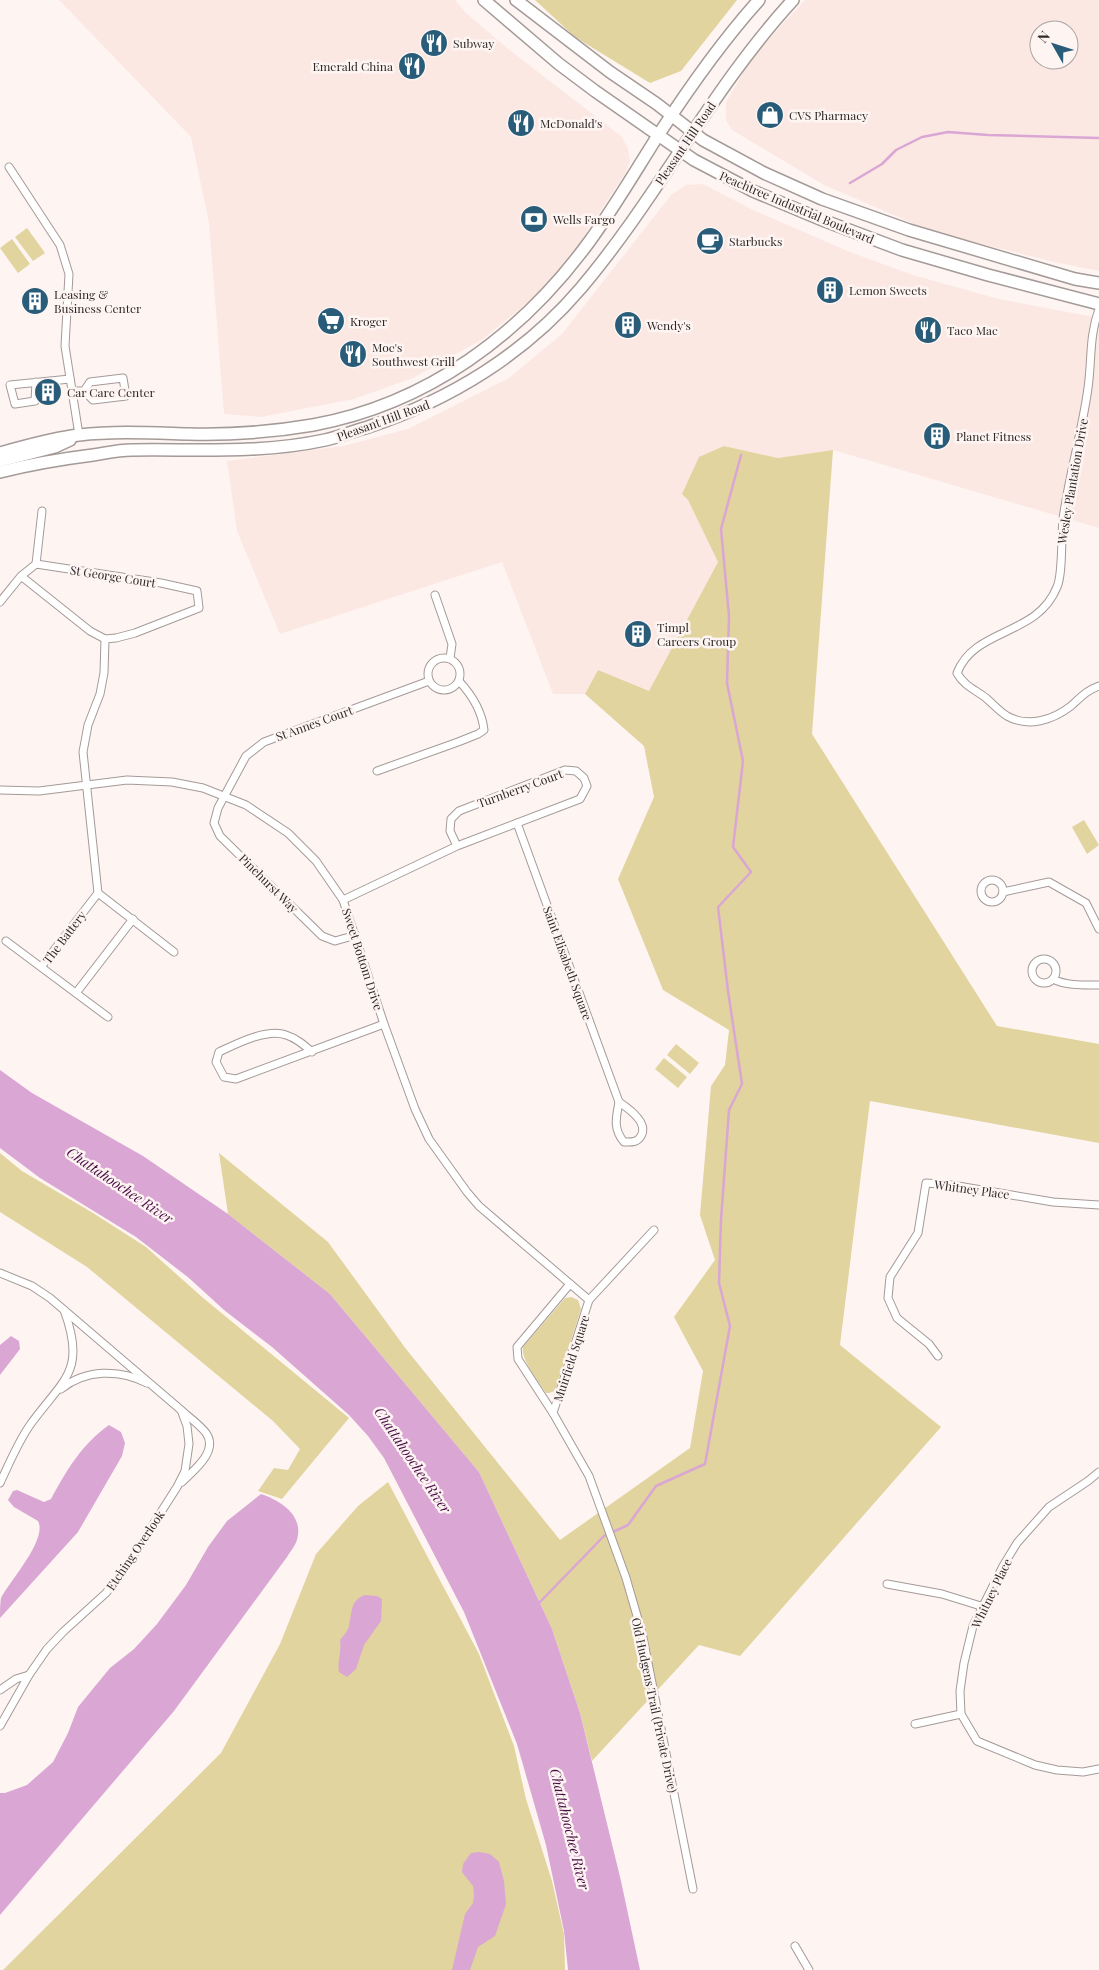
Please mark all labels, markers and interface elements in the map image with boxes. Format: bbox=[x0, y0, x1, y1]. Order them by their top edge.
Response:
north arrow bbox=[1029, 20, 1079, 70]
text: N bbox=[1033, 27, 1054, 46]
restaurant icon: Subway bbox=[419, 28, 449, 58]
place label: Subway bbox=[453, 35, 494, 51]
restaurant icon: Emerald China bbox=[397, 51, 427, 81]
place label: Emerald China bbox=[312, 58, 393, 74]
street label: Pleasant Hill Road bbox=[651, 98, 719, 188]
shop icon: CVS Pharmacy bbox=[755, 100, 785, 130]
place label: CVS Pharmacy bbox=[789, 107, 868, 123]
restaurant icon: McDonald's bbox=[506, 108, 536, 138]
place label: McDonald's bbox=[540, 115, 602, 131]
street label: Peachtree Industrial Boulevard bbox=[717, 167, 877, 247]
bank icon: Wells Fargo bbox=[519, 204, 549, 234]
place label: Wells Fargo bbox=[552, 211, 616, 227]
cafe icon: Starbucks bbox=[695, 226, 725, 256]
place label: Starbucks bbox=[729, 233, 782, 249]
building icon: Lemon Sweets bbox=[815, 275, 845, 305]
place label: Lemon Sweets bbox=[849, 282, 927, 298]
building icon: Leasing & Business Center bbox=[20, 286, 50, 316]
place label: Leasing & Business Center bbox=[54, 286, 142, 316]
supermarket icon: Kroger bbox=[316, 306, 346, 336]
building icon: Wendy's bbox=[613, 310, 643, 340]
place label: Kroger bbox=[350, 313, 388, 329]
restaurant icon: Taco Mac bbox=[913, 315, 943, 345]
place label: Wendy's bbox=[646, 317, 691, 333]
place label: Taco Mac bbox=[947, 322, 998, 338]
restaurant icon: Moe's Southwest Grill bbox=[338, 339, 368, 369]
place label: Moe's Southwest Grill bbox=[372, 339, 456, 369]
building icon: Car Care Center bbox=[33, 377, 63, 407]
place label: Car Care Center bbox=[67, 384, 156, 400]
street label: Pleasant Hill Road bbox=[334, 396, 432, 444]
street label: Wesley Plantation Drive bbox=[1053, 417, 1091, 546]
building icon: Planet Fitness bbox=[922, 421, 952, 451]
place label: Planet Fitness bbox=[956, 428, 1031, 444]
street label: St George Court bbox=[69, 561, 158, 591]
building icon: Timpl Careers Group bbox=[623, 619, 653, 649]
place label: Timpl Careers Group bbox=[657, 619, 736, 649]
street label: St Annes Court bbox=[273, 701, 355, 744]
street label: Turnberry Court bbox=[475, 765, 566, 811]
street label: Pinehurst Way bbox=[236, 850, 302, 916]
street label: Saint Elisabeth Square bbox=[540, 904, 596, 1022]
street label: Sweet Bottom Drive bbox=[339, 906, 387, 1012]
street label: The Battery bbox=[39, 907, 89, 967]
water label: Chattahoochee River bbox=[63, 1142, 178, 1228]
street label: Whitney Place bbox=[932, 1176, 1011, 1202]
street label: Muirfield Square bbox=[549, 1313, 593, 1403]
water label: Chattahoochee River bbox=[370, 1403, 456, 1518]
street label: Etching Overlook bbox=[102, 1507, 168, 1593]
street label: Whitney Place bbox=[967, 1555, 1015, 1631]
street label: Old Hudgens Trail (Private Drive) bbox=[629, 1616, 681, 1794]
water label: Chattahoochee River bbox=[546, 1766, 594, 1893]

